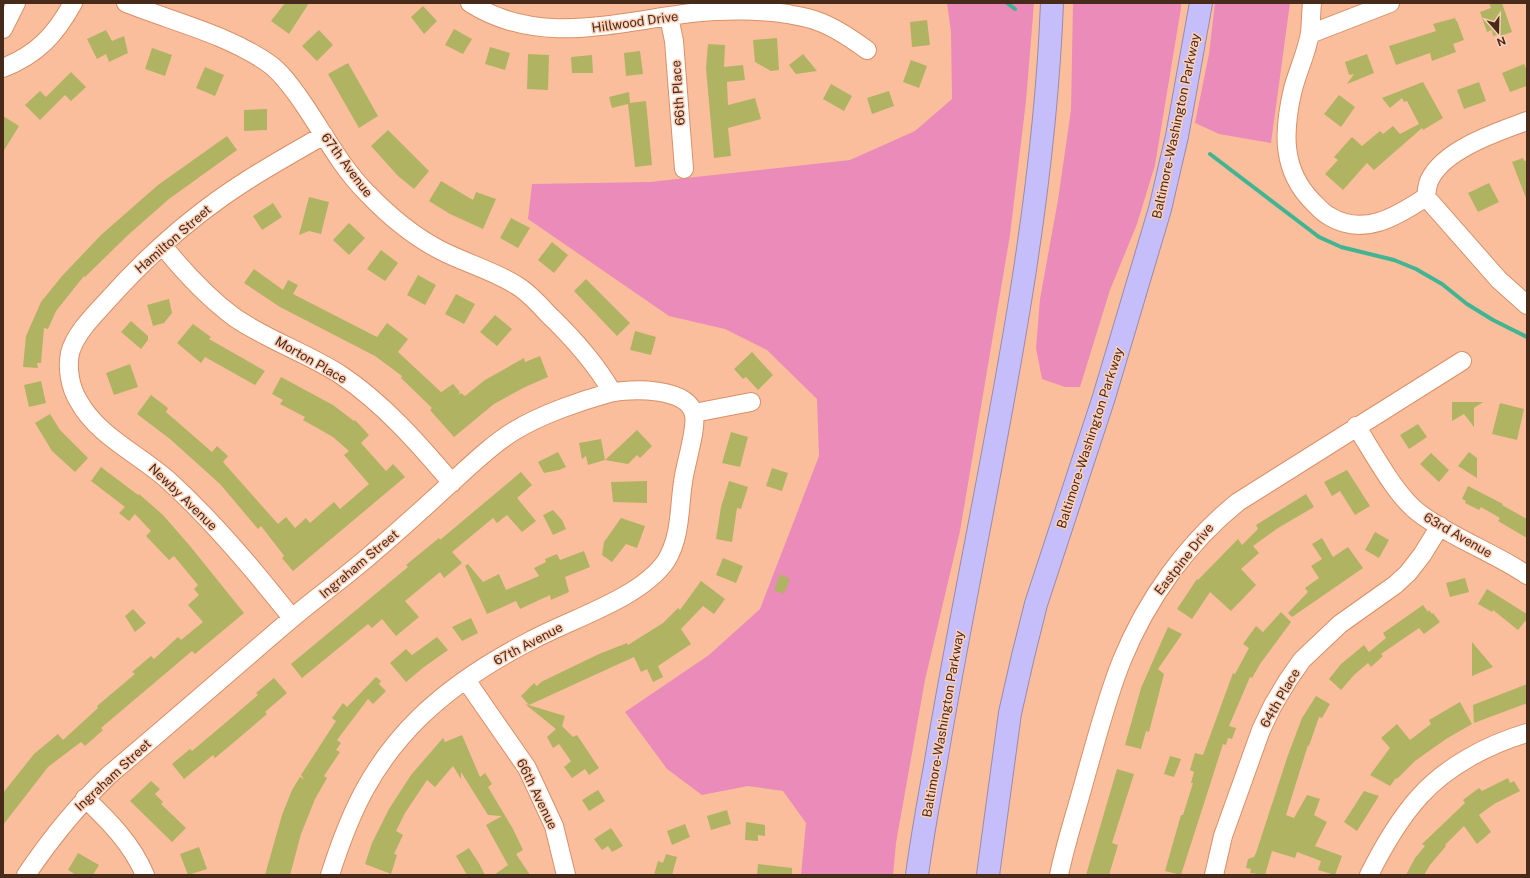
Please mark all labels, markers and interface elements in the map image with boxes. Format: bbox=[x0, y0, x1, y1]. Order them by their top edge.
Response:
street label: Hillwood Drive bbox=[591, 8, 679, 36]
north arrow bbox=[1478, 12, 1518, 52]
street label: Baltimore-Washington Parkway bbox=[1149, 32, 1203, 220]
text: N bbox=[1495, 34, 1508, 49]
street label: 66th Place bbox=[668, 60, 688, 126]
street label: 67th Avenue bbox=[318, 130, 376, 200]
street label: Hamilton Street bbox=[132, 202, 214, 276]
street label: Morton Place bbox=[272, 333, 350, 387]
street label: Baltimore-Washington Parkway bbox=[1054, 346, 1126, 530]
street label: Newby Avenue bbox=[146, 461, 220, 533]
street label: 63rd Avenue bbox=[1421, 509, 1495, 561]
street label: Eastpine Drive bbox=[1151, 520, 1217, 598]
street label: Ingraham Street bbox=[317, 527, 401, 601]
street label: 67th Avenue bbox=[491, 620, 565, 668]
street label: Baltimore-Washington Parkway bbox=[919, 629, 967, 819]
street label: 64th Place bbox=[1257, 666, 1303, 730]
street label: Ingraham Street bbox=[72, 736, 154, 814]
street label: 66th Avenue bbox=[513, 756, 561, 832]

